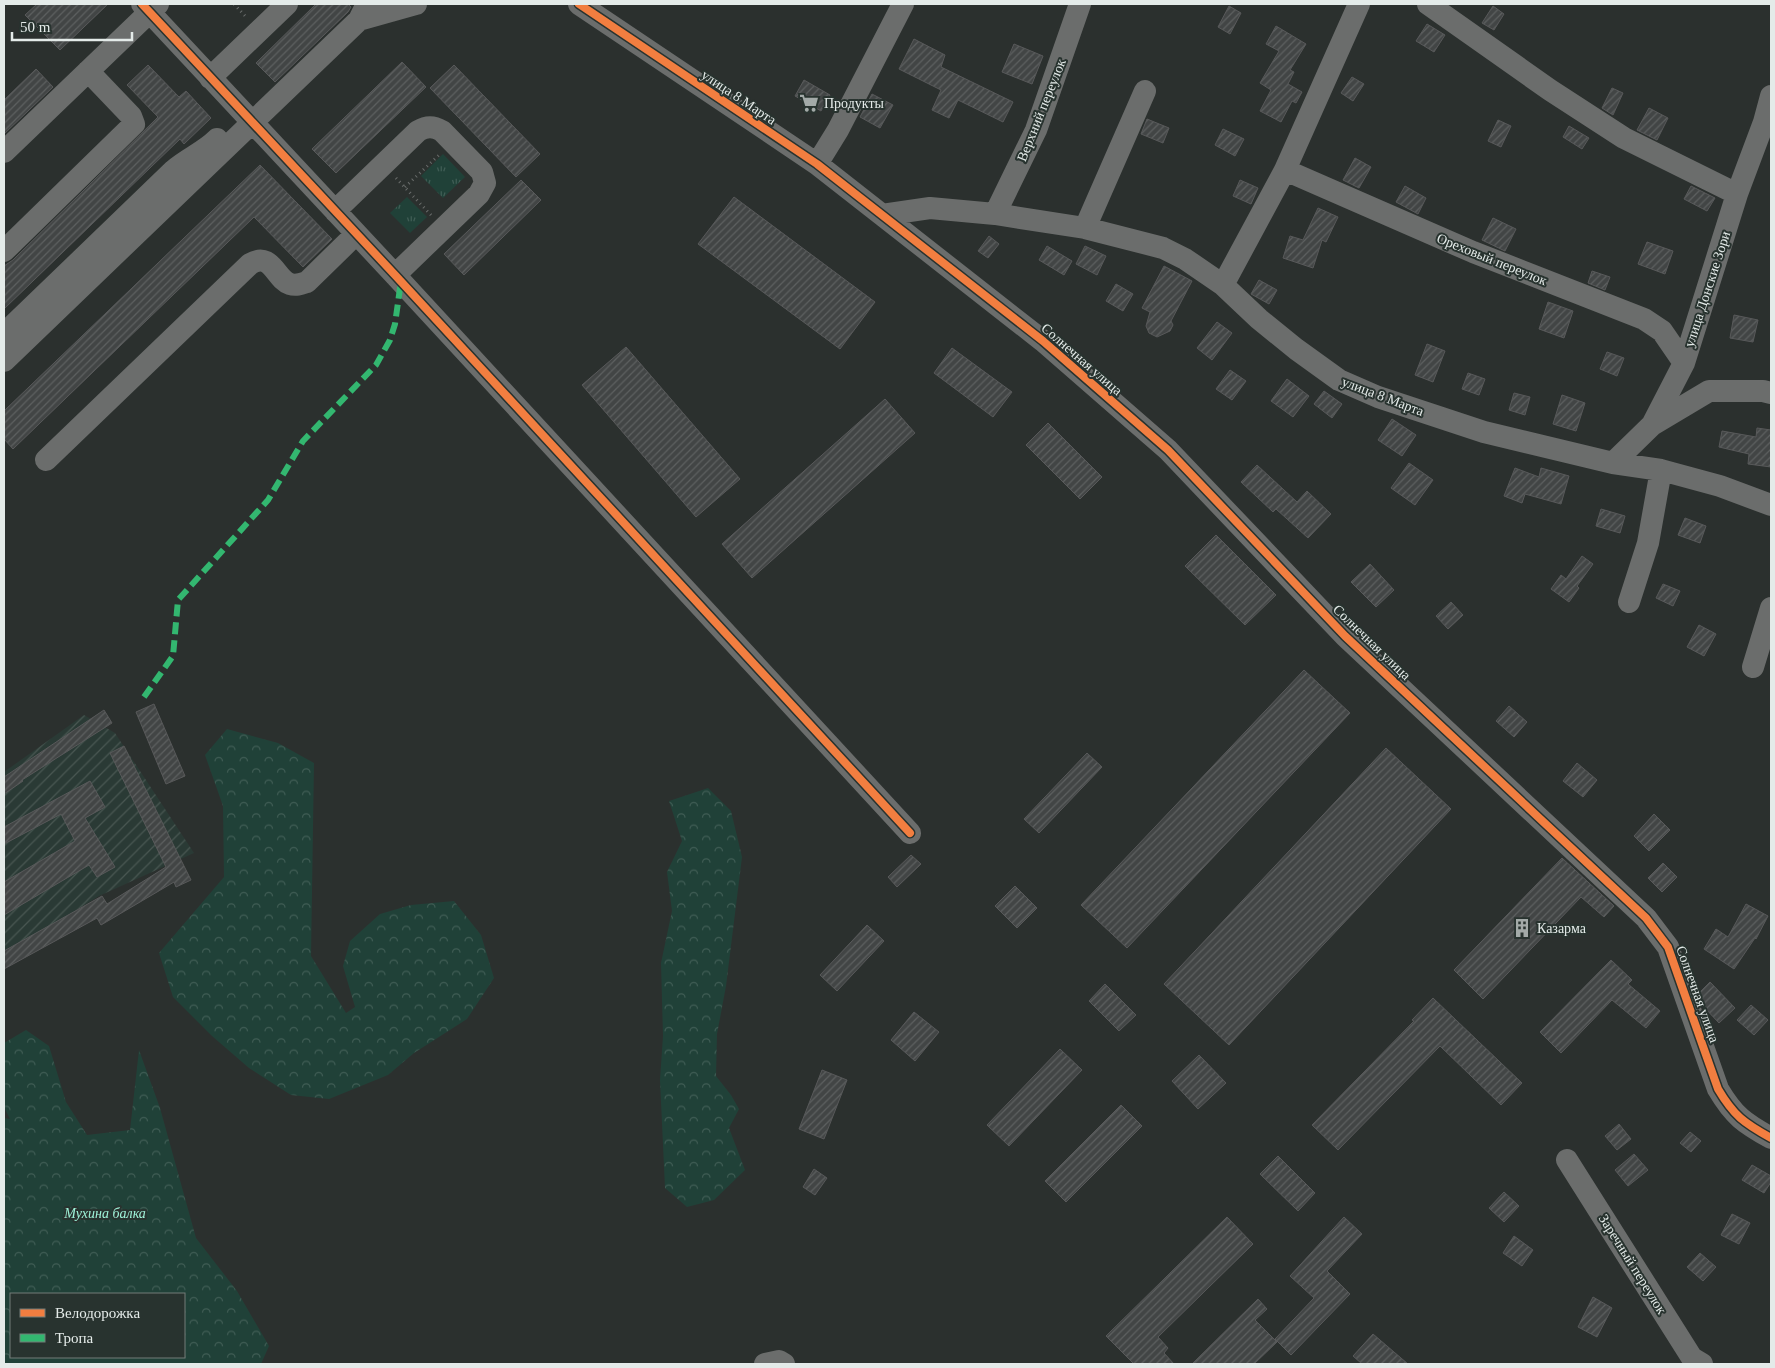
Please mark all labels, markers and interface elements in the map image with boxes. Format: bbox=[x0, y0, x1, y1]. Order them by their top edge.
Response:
scale bar bbox=[12, 10, 132, 42]
text: 50 m bbox=[20, 19, 51, 35]
street label: Верхний переулок bbox=[1014, 57, 1069, 164]
street label: улица 8 Марта bbox=[699, 67, 779, 128]
supermarket icon: Продукты bbox=[798, 92, 820, 114]
place label: Продукты bbox=[824, 96, 885, 111]
street label: улица Донские Зори bbox=[1682, 229, 1733, 349]
street label: Ореховый переулок bbox=[1435, 231, 1549, 288]
street label: Солнечная улица bbox=[1038, 320, 1126, 399]
street label: улица 8 Марта bbox=[1340, 374, 1427, 419]
street label: Солнечная улица bbox=[1330, 602, 1414, 684]
building icon: Казарма bbox=[1511, 917, 1533, 939]
place label: Казарма bbox=[1537, 921, 1587, 936]
street label: Солнечная улица bbox=[1673, 944, 1722, 1045]
park label: Мухина балка bbox=[63, 1206, 146, 1221]
street label: Заречный переулок bbox=[1596, 1212, 1669, 1317]
legend bbox=[10, 1293, 185, 1358]
text: Велодорожка bbox=[55, 1305, 140, 1321]
text: Тропа bbox=[55, 1330, 94, 1346]

